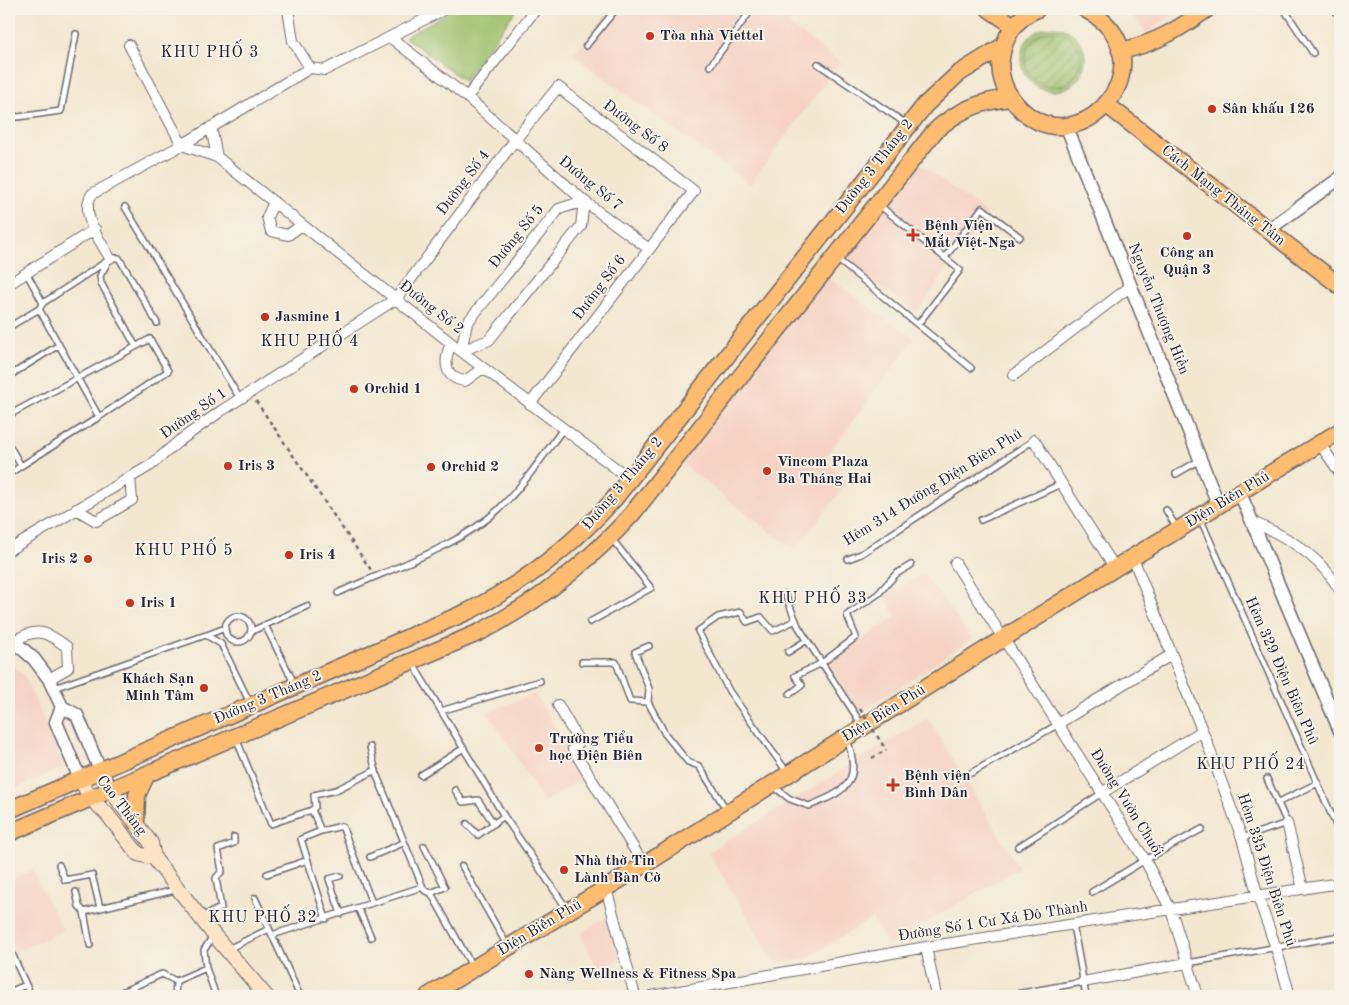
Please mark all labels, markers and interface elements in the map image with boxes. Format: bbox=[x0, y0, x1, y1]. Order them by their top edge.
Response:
place label: Tòa nhà Viettel bbox=[660, 29, 764, 44]
marker: Tòa nhà Viettel bbox=[644, 30, 656, 42]
district label: KHU PHỐ 3 bbox=[160, 39, 260, 61]
street label: Đường Số 8 bbox=[600, 97, 671, 156]
place label: Sân khấu 126 bbox=[1222, 101, 1315, 117]
marker: Sân khấu 126 bbox=[1206, 103, 1218, 115]
street label: Đường 3 Tháng 2 bbox=[833, 117, 917, 217]
street label: Cách Mạng Tháng Tám bbox=[1158, 143, 1288, 249]
street label: Đường Số 4 bbox=[434, 147, 493, 218]
street label: Đường Số 7 bbox=[555, 153, 625, 214]
street label: Đường Số 5 bbox=[486, 202, 547, 272]
place label: Bệnh Viện Mắt Việt-Nga bbox=[924, 219, 1016, 251]
marker: Bệnh Viện Mắt Việt-Nga bbox=[906, 228, 920, 242]
marker: Công an Quận 3 bbox=[1181, 230, 1193, 242]
street label: Nguyễn Thượng Hiền bbox=[1125, 240, 1193, 377]
place label: Công an Quận 3 bbox=[1160, 246, 1214, 278]
street label: Đường Số 6 bbox=[570, 252, 629, 323]
street label: Đường Số 2 bbox=[396, 278, 467, 338]
place label: Jasmine 1 bbox=[275, 310, 342, 325]
marker: Jasmine 1 bbox=[259, 311, 271, 323]
district label: KHU PHỐ 4 bbox=[260, 328, 360, 350]
place label: Orchid 1 bbox=[364, 382, 422, 397]
marker: Orchid 1 bbox=[348, 383, 360, 395]
street label: Đường Số 1 bbox=[158, 385, 230, 442]
street label: Hẻm 314 Đường Điện Biên Phủ bbox=[841, 427, 1025, 549]
street label: Đường 3 Tháng 2 bbox=[580, 435, 666, 533]
place label: Vincom Plaza Ba Tháng Hai bbox=[777, 455, 872, 487]
place label: Iris 3 bbox=[238, 459, 275, 474]
marker: Iris 3 bbox=[222, 460, 234, 472]
place label: Orchid 2 bbox=[441, 460, 499, 475]
marker: Orchid 2 bbox=[425, 461, 437, 473]
marker: Vincom Plaza Ba Tháng Hai bbox=[761, 465, 773, 477]
street label: Điện Biên Phủ bbox=[1184, 469, 1272, 531]
district label: KHU PHỐ 5 bbox=[134, 537, 234, 559]
place label: Iris 4 bbox=[299, 548, 336, 563]
marker: Iris 4 bbox=[283, 549, 295, 561]
place label: Iris 2 bbox=[41, 552, 78, 567]
marker: Iris 2 bbox=[82, 553, 94, 565]
district label: KHU PHỐ 33 bbox=[758, 585, 868, 607]
street label: Hẻm 329 Ðiện Biên Phủ bbox=[1242, 595, 1320, 747]
place label: Iris 1 bbox=[140, 596, 177, 611]
marker: Iris 1 bbox=[124, 597, 136, 609]
street label: Đường 3 Tháng 2 bbox=[212, 669, 324, 727]
place label: Khách Sạn Minh Tâm bbox=[122, 672, 194, 704]
marker: Khách Sạn Minh Tâm bbox=[198, 682, 210, 694]
street label: Điện Biên Phủ bbox=[840, 683, 928, 745]
place label: Trường Tiểu học Điện Biên bbox=[549, 730, 643, 764]
marker: Trường Tiểu học Điện Biên bbox=[533, 742, 545, 754]
street label: Đường Vườn Chuối bbox=[1087, 746, 1166, 859]
district label: KHU PHỐ 24 bbox=[1196, 751, 1306, 773]
place label: Bệnh viện Bình Dân bbox=[904, 769, 970, 801]
street label: Cao Thắng bbox=[93, 772, 151, 839]
marker: Bệnh viện Bình Dân bbox=[886, 778, 900, 792]
street label: Hẻm 335 Điện Biên Phủ bbox=[1234, 792, 1298, 948]
place label: Nhà thờ Tin Lành Bàn Cờ bbox=[574, 854, 661, 886]
marker: Nhà thờ Tin Lành Bàn Cờ bbox=[558, 864, 570, 876]
street label: Điện Biên Phủ bbox=[496, 897, 584, 959]
street label: Ðường Số 1 Cư Xá Đô Thành bbox=[897, 899, 1089, 944]
district label: KHU PHỐ 32 bbox=[208, 904, 318, 926]
place label: Nàng Wellness & Fitness Spa bbox=[539, 967, 736, 982]
marker: Nàng Wellness & Fitness Spa bbox=[523, 968, 535, 980]

